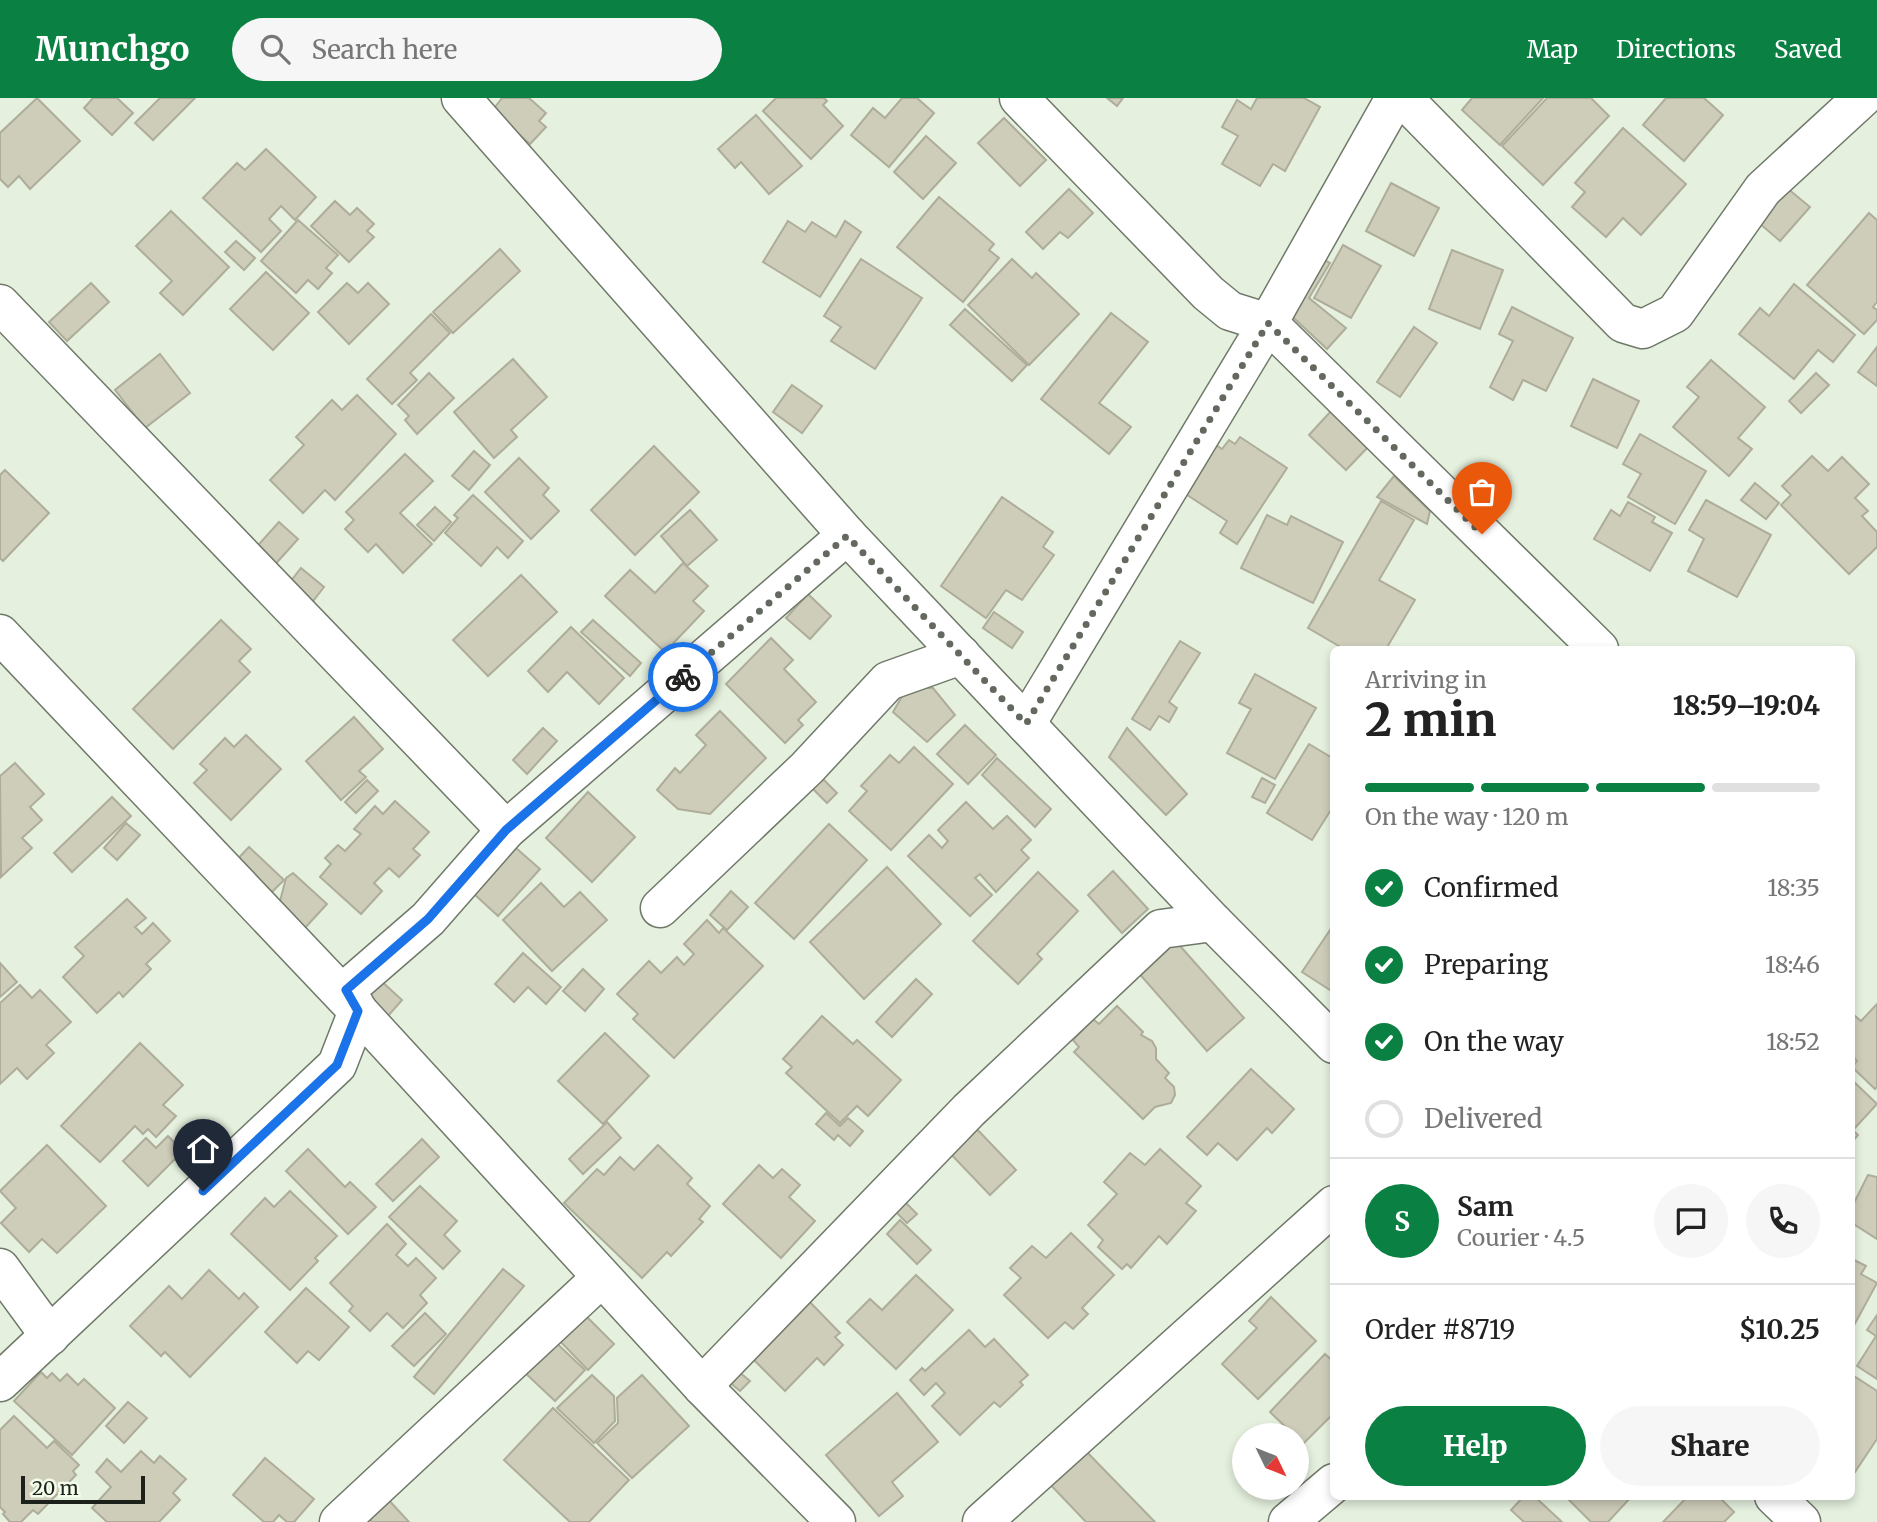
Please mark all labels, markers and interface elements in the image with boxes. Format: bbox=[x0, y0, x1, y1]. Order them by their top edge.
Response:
search box bbox=[232, 18, 722, 81]
text: Munchgo bbox=[35, 29, 190, 70]
icon: search bbox=[256, 30, 294, 68]
text: Search here bbox=[312, 33, 457, 66]
text: Map bbox=[1527, 34, 1578, 65]
text: Directions bbox=[1616, 34, 1736, 65]
text: Saved bbox=[1774, 34, 1842, 65]
pin bbox=[1452, 462, 1512, 534]
icon: bag bbox=[1463, 473, 1501, 511]
courier bbox=[648, 642, 718, 712]
icon: bike bbox=[664, 658, 702, 696]
text: Arriving in bbox=[1365, 665, 1487, 694]
text: 18:59–19:04 bbox=[1673, 689, 1820, 722]
text: 2 min bbox=[1365, 691, 1497, 749]
text: On the way · 120 m bbox=[1365, 802, 1569, 831]
icon: check bbox=[1365, 869, 1403, 907]
text: Confirmed bbox=[1424, 871, 1559, 904]
text: 18:35 bbox=[1767, 873, 1820, 902]
icon: check bbox=[1365, 946, 1403, 984]
text: Preparing bbox=[1424, 948, 1548, 981]
text: 18:46 bbox=[1765, 950, 1820, 979]
icon: check bbox=[1365, 1023, 1403, 1061]
text: On the way bbox=[1424, 1025, 1564, 1058]
text: 18:52 bbox=[1766, 1027, 1820, 1056]
text: Delivered bbox=[1424, 1102, 1543, 1135]
pin bbox=[173, 1119, 233, 1191]
icon: home bbox=[184, 1130, 222, 1168]
button: chat bbox=[1654, 1184, 1728, 1258]
button: phone bbox=[1746, 1184, 1820, 1258]
text: Sam bbox=[1457, 1190, 1514, 1223]
text: S bbox=[1394, 1205, 1410, 1238]
text: Courier · 4.5 bbox=[1457, 1223, 1585, 1252]
text: Order #8719 bbox=[1365, 1313, 1515, 1346]
text: $10.25 bbox=[1739, 1313, 1820, 1346]
button: Help bbox=[1365, 1406, 1586, 1486]
button: Share bbox=[1600, 1406, 1820, 1486]
north arrow bbox=[1232, 1423, 1309, 1500]
map controls bbox=[1232, 1423, 1309, 1500]
scale bar bbox=[21, 1473, 145, 1505]
text: 20 m bbox=[32, 1476, 79, 1500]

